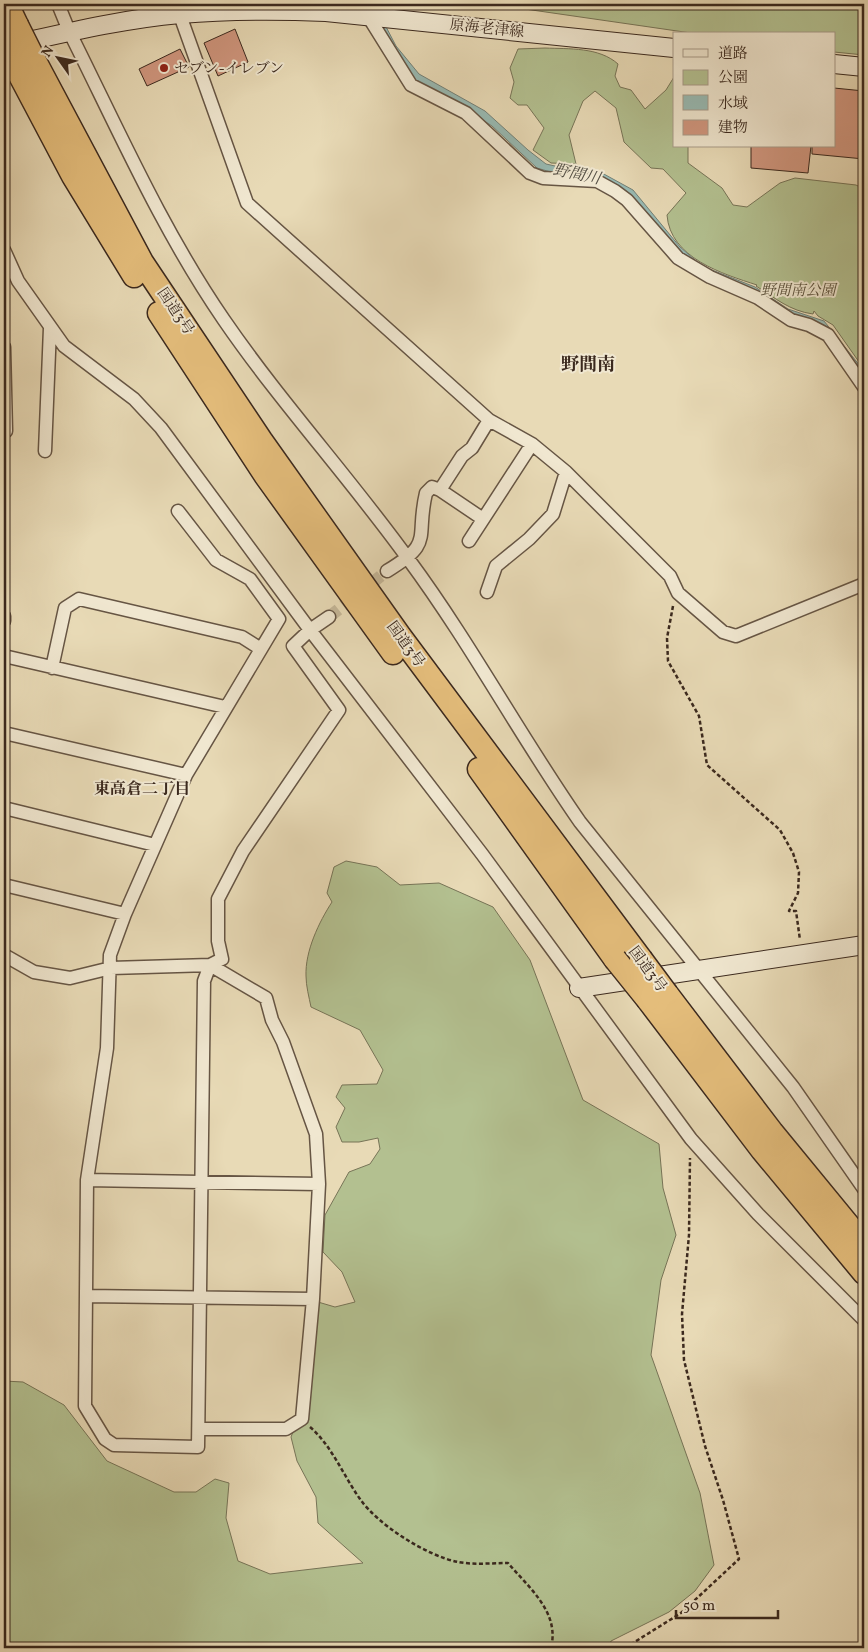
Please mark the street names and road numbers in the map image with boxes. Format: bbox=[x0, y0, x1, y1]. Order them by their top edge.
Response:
street label: 原海老津線 bbox=[448, 15, 525, 44]
street label: 国道3号 bbox=[151, 284, 198, 340]
street label: 国道3号 bbox=[381, 617, 429, 672]
street label: 国道3号 bbox=[623, 943, 671, 997]

